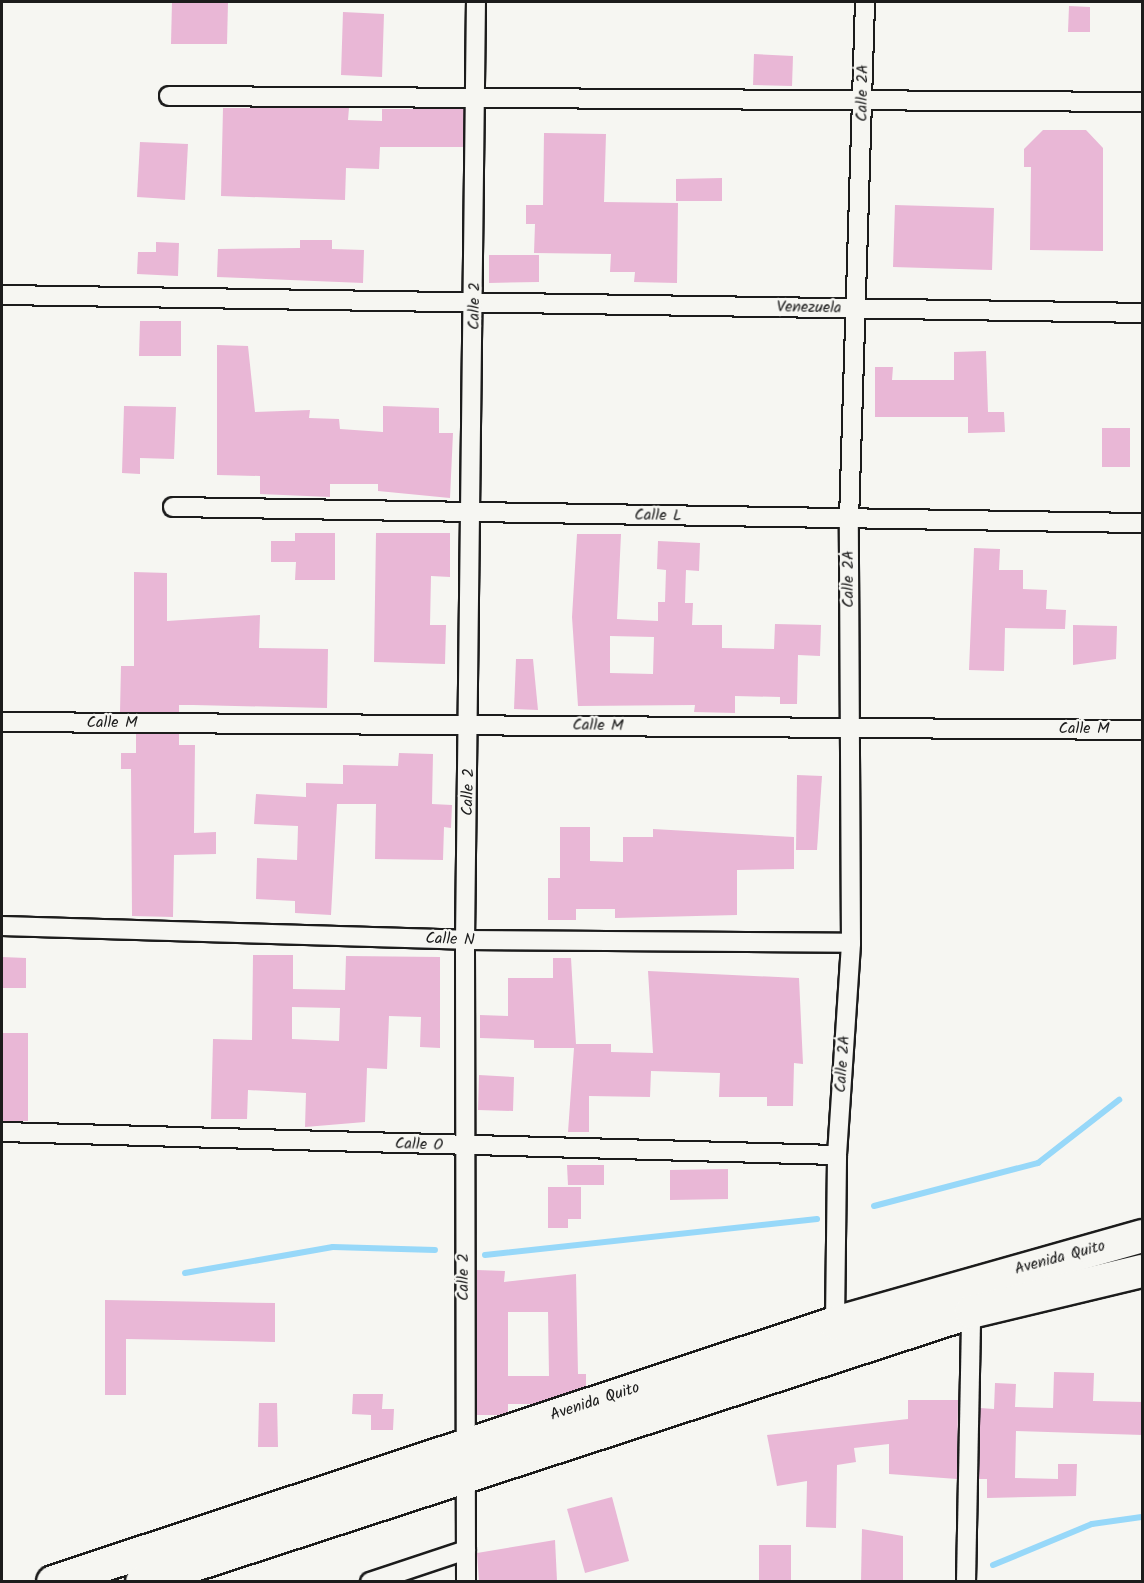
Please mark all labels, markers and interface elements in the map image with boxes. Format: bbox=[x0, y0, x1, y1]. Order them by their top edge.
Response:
street label: Calle 2A bbox=[853, 64, 873, 122]
street label: Calle 2 bbox=[465, 282, 485, 330]
street label: Venezuela bbox=[776, 298, 842, 318]
street label: Calle L bbox=[634, 506, 682, 526]
street label: Calle 2A bbox=[839, 550, 859, 608]
street label: Calle M bbox=[86, 713, 138, 733]
street label: Calle M bbox=[572, 716, 624, 736]
street label: Calle M bbox=[1058, 719, 1110, 739]
street label: Calle 2 bbox=[459, 768, 479, 816]
street label: Calle N bbox=[425, 930, 475, 950]
street label: Calle 2A bbox=[831, 1035, 855, 1093]
street label: Calle O bbox=[395, 1135, 443, 1155]
street label: Avenida Quito bbox=[1013, 1237, 1107, 1279]
street label: Calle 2 bbox=[454, 1253, 474, 1301]
street label: Avenida Quito bbox=[548, 1378, 642, 1426]

